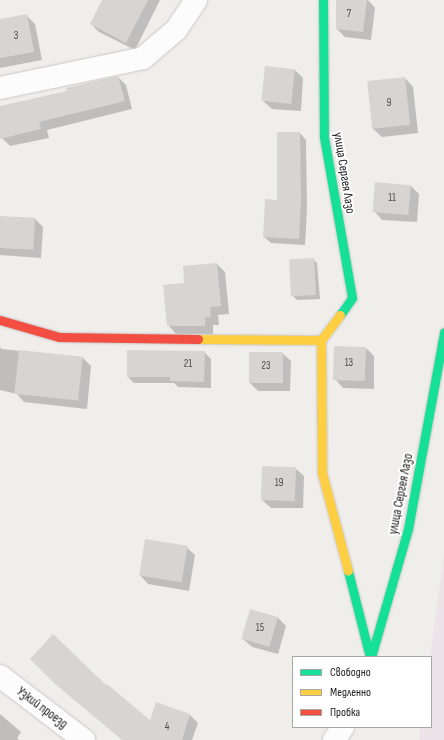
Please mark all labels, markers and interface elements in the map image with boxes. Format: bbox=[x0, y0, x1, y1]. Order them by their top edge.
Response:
house number: 7 bbox=[347, 7, 351, 21]
house number: 3 bbox=[14, 29, 18, 43]
house number: 9 bbox=[387, 96, 391, 110]
street label: улица Сергея Лазо bbox=[330, 131, 358, 215]
house number: 11 bbox=[388, 191, 396, 205]
house number: 13 bbox=[345, 356, 353, 370]
house number: 21 bbox=[184, 357, 192, 371]
house number: 23 bbox=[261, 359, 271, 373]
street label: улица Сергея Лазо bbox=[386, 452, 416, 536]
house number: 19 bbox=[275, 476, 283, 490]
house number: 15 bbox=[256, 621, 264, 635]
legend bbox=[292, 656, 432, 728]
text: Свободно bbox=[330, 665, 371, 680]
street label: Узкий проезд bbox=[14, 684, 70, 732]
text: Медленно bbox=[330, 685, 371, 700]
text: Пробка bbox=[330, 705, 360, 720]
house number: 4 bbox=[165, 720, 169, 734]

